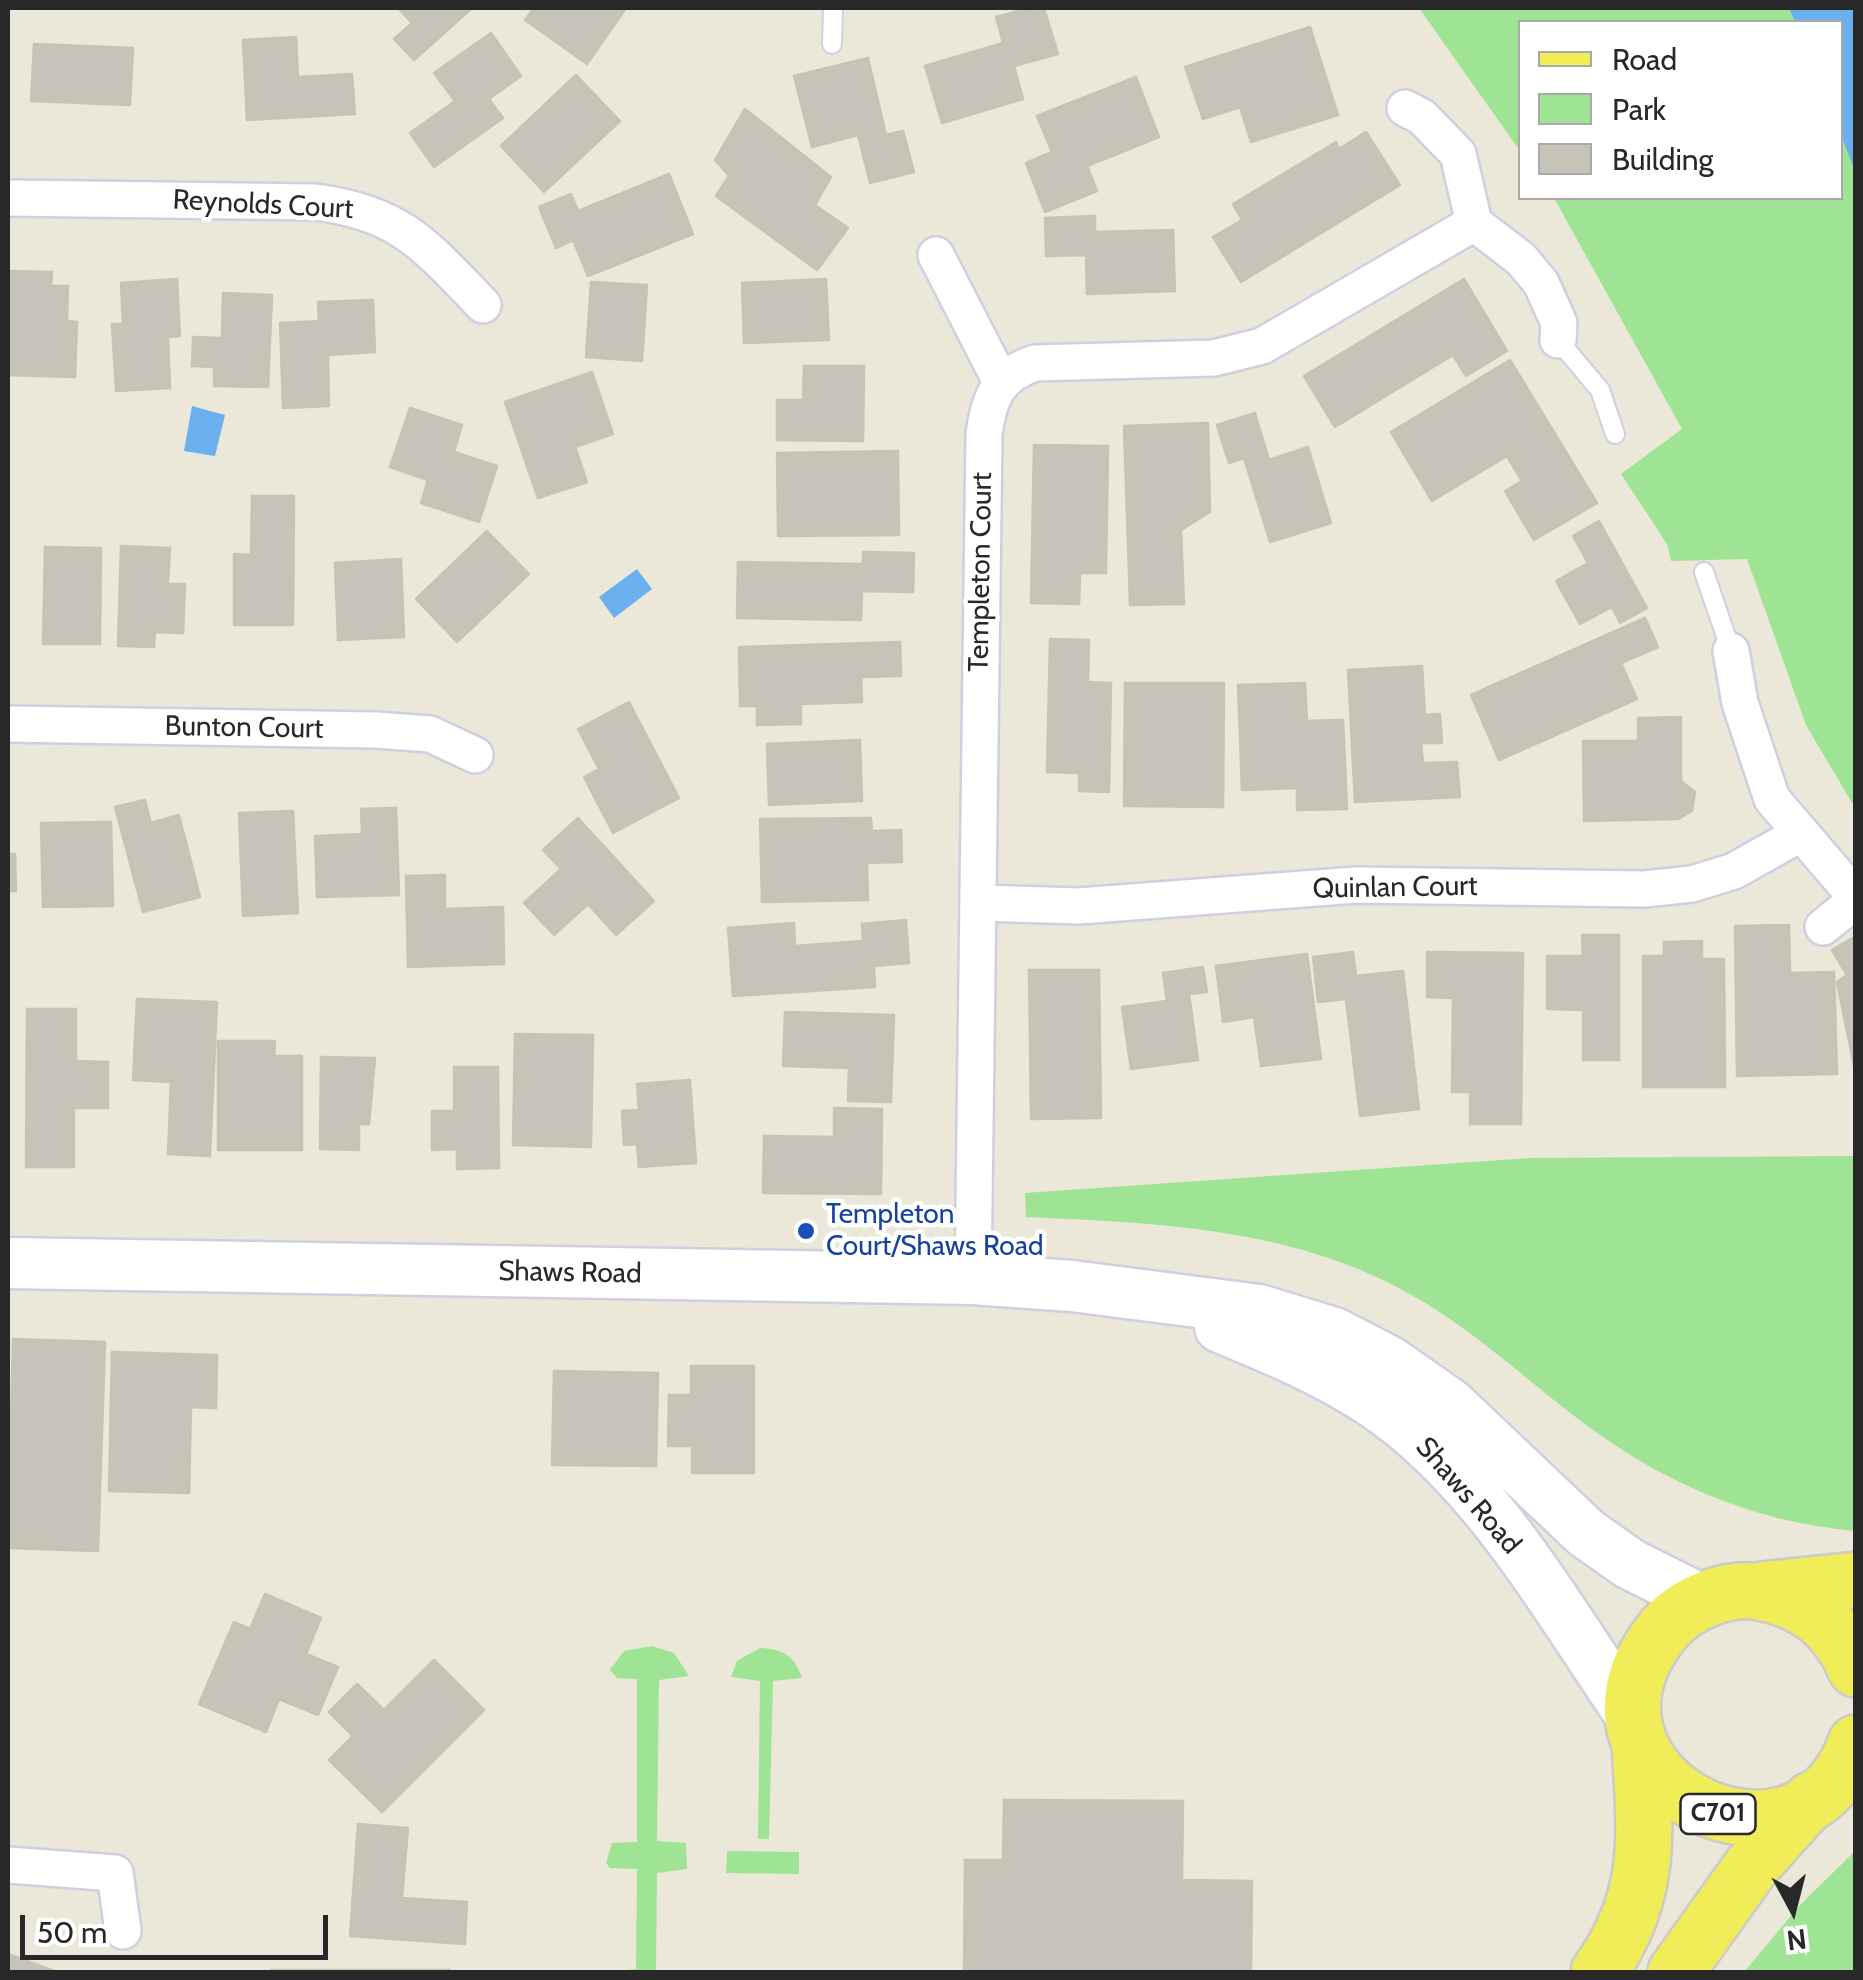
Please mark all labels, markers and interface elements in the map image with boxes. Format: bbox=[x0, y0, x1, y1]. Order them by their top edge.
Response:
legend bbox=[1518, 20, 1843, 200]
text: Road bbox=[1612, 41, 1677, 78]
text: Park bbox=[1612, 91, 1666, 128]
text: Building bbox=[1612, 141, 1714, 178]
street label: Reynolds Court bbox=[172, 183, 354, 227]
street label: Templeton Court bbox=[962, 472, 1000, 672]
street label: Bunton Court bbox=[164, 710, 324, 746]
street label: Quinlan Court bbox=[1312, 870, 1478, 906]
place label: Templeton Court/Shaws Road bbox=[826, 1198, 1044, 1264]
marker: Templeton Court/Shaws Road bbox=[795, 1220, 817, 1242]
street label: Shaws Road bbox=[498, 1255, 642, 1291]
street label: Shaws Road bbox=[1408, 1431, 1528, 1561]
road number: C701 bbox=[1680, 1794, 1756, 1834]
north arrow bbox=[1743, 1860, 1843, 1960]
scale bar bbox=[25, 1895, 332, 1957]
text: 50 m bbox=[37, 1914, 107, 1951]
text: N bbox=[1785, 1922, 1809, 1958]

